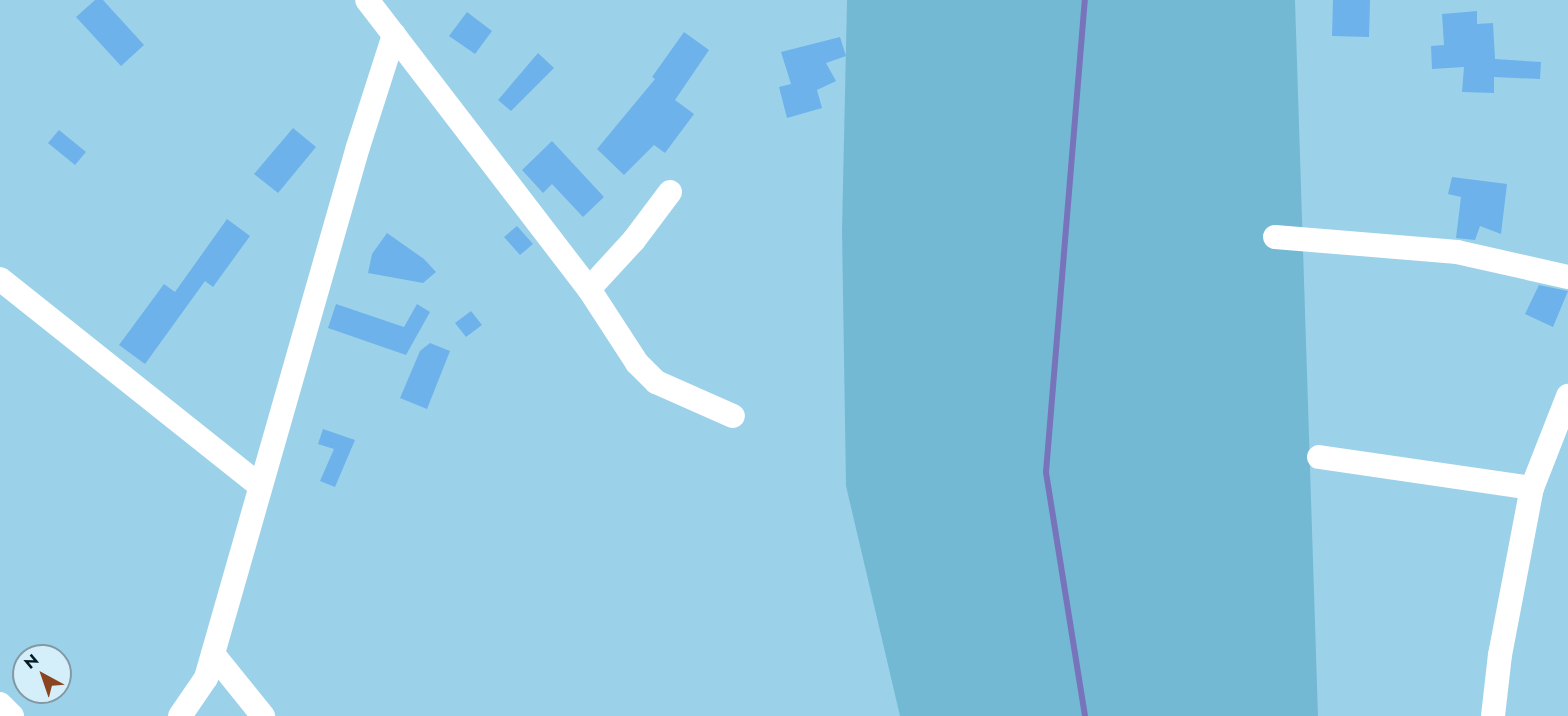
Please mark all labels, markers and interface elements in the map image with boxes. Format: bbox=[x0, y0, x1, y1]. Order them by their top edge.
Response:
north arrow bbox=[12, 644, 72, 704]
text: N bbox=[19, 648, 44, 674]

